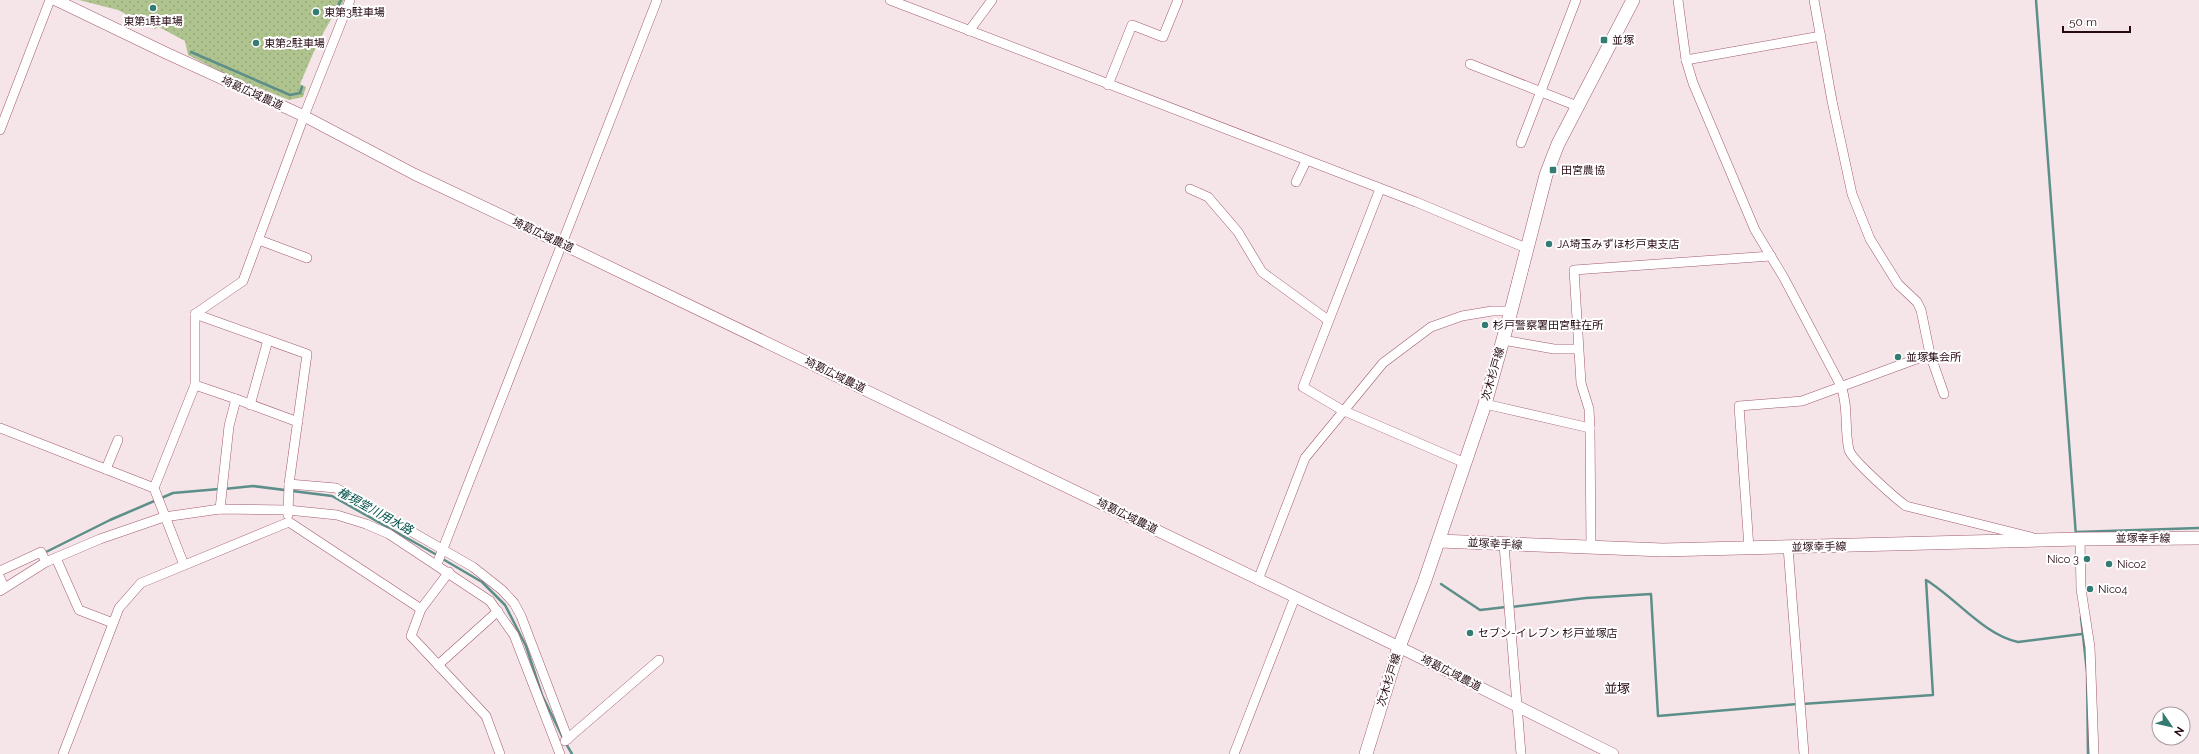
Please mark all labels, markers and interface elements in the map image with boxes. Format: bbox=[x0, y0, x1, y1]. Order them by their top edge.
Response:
marker: 東第1駐車場 bbox=[148, 3, 158, 13]
place label: 東第3駐車場 bbox=[324, 6, 385, 19]
marker: 東第3駐車場 bbox=[311, 7, 321, 17]
scale bar bbox=[2063, 8, 2130, 34]
place label: 東第1駐車場 bbox=[123, 15, 183, 28]
text: 50 m bbox=[2069, 15, 2097, 29]
place label: 並塚 bbox=[1612, 34, 1634, 47]
marker: 並塚 bbox=[1599, 35, 1609, 45]
place label: 東第2駐車場 bbox=[264, 37, 325, 50]
marker: 東第2駐車場 bbox=[251, 38, 261, 48]
street label: 埼葛広域農道 bbox=[219, 74, 285, 112]
place label: 田宮農協 bbox=[1561, 164, 1605, 177]
marker: 田宮農協 bbox=[1548, 165, 1558, 175]
street label: 埼葛広域農道 bbox=[510, 215, 576, 255]
place label: JA埼玉みずほ杉戸東支店 bbox=[1557, 238, 1680, 251]
marker: JA埼玉みずほ杉戸東支店 bbox=[1544, 239, 1554, 249]
place label: 杉戸警察署田宮駐在所 bbox=[1493, 319, 1604, 332]
marker: 杉戸警察署田宮駐在所 bbox=[1480, 320, 1490, 330]
street label: 次木杉戸線 bbox=[1479, 346, 1507, 402]
place label: 並塚集会所 bbox=[1906, 351, 1962, 364]
marker: 並塚集会所 bbox=[1893, 352, 1903, 362]
street label: 埼葛広域農道 bbox=[802, 355, 868, 395]
water label: 権現堂川用水路 bbox=[335, 485, 416, 538]
street label: 埼葛広域農道 bbox=[1094, 496, 1160, 536]
street label: 並塚幸手線 bbox=[2116, 532, 2171, 545]
street label: 並塚幸手線 bbox=[1467, 536, 1523, 552]
street label: 並塚幸手線 bbox=[1791, 540, 1847, 554]
place label: Nico 3 bbox=[2047, 553, 2079, 566]
marker: Nico 3 bbox=[2082, 554, 2092, 564]
place label: Nico2 bbox=[2117, 558, 2146, 571]
marker: Nico2 bbox=[2104, 559, 2114, 569]
place label: Nico4 bbox=[2098, 583, 2127, 596]
marker: Nico4 bbox=[2085, 584, 2095, 594]
place label: セブン-イレブン 杉戸並塚店 bbox=[1478, 627, 1617, 640]
marker: セブン-イレブン 杉戸並塚店 bbox=[1465, 628, 1475, 638]
street label: 次木杉戸線 bbox=[1375, 652, 1403, 708]
street label: 埼葛広域農道 bbox=[1419, 652, 1483, 694]
district label: 並塚 bbox=[1604, 681, 1630, 696]
north arrow bbox=[2151, 706, 2191, 746]
text: N bbox=[2171, 724, 2187, 738]

